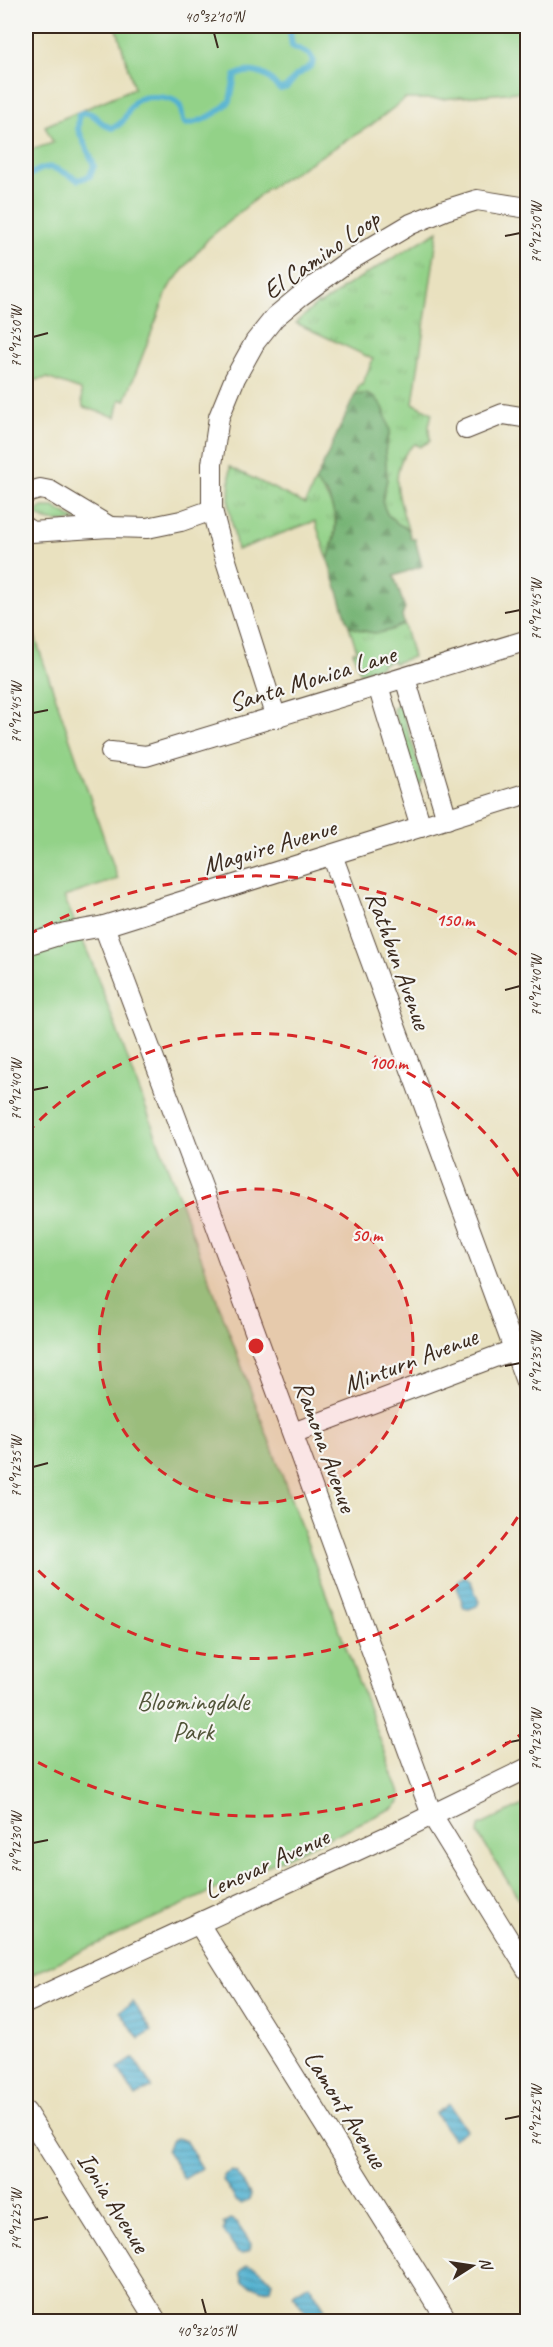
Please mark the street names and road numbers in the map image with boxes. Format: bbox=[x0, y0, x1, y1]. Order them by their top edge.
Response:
street label: El Camino Loop bbox=[256, 201, 387, 307]
street label: Santa Monica Lane bbox=[225, 637, 402, 720]
street label: Maguire Avenue bbox=[198, 810, 342, 882]
street label: Rathbun Avenue bbox=[358, 887, 439, 1035]
street label: Minturn Avenue bbox=[338, 1319, 483, 1401]
street label: Ramona Avenue bbox=[287, 1376, 365, 1518]
street label: Lenevar Avenue bbox=[198, 1819, 335, 1907]
street label: Lamont Avenue bbox=[296, 2044, 396, 2176]
street label: Ionia Avenue bbox=[70, 2146, 158, 2260]

